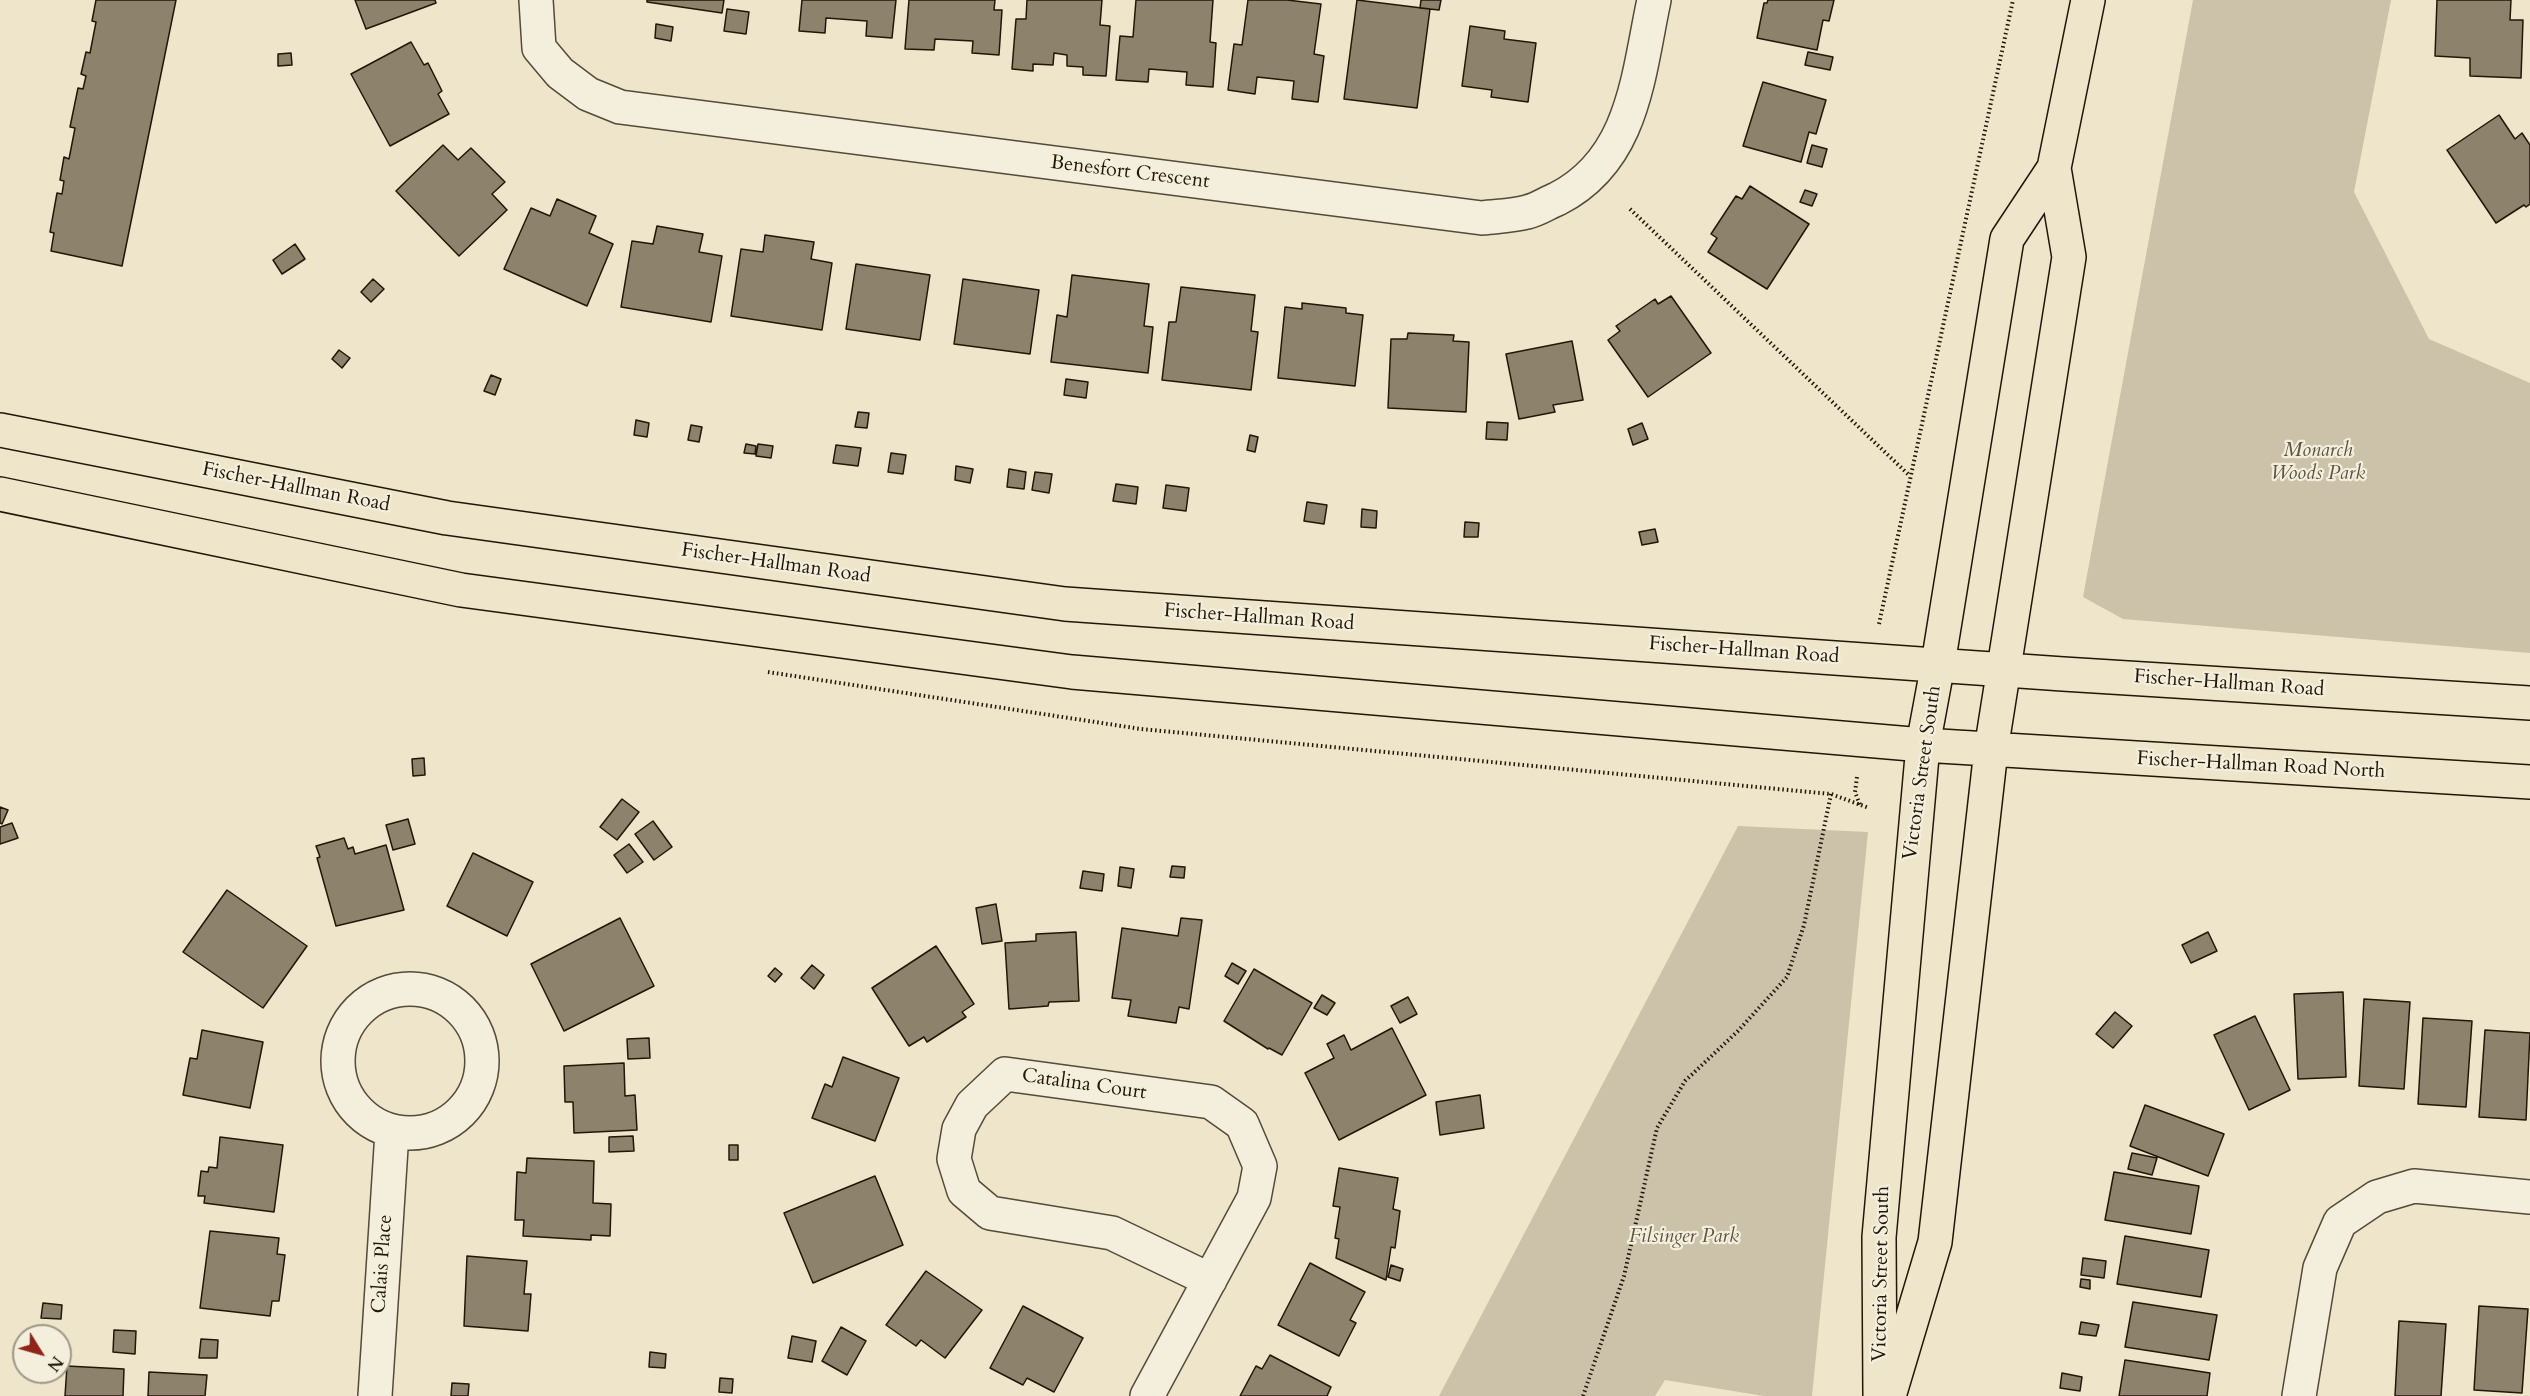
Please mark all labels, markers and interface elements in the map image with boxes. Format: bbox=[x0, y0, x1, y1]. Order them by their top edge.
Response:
street label: Benesfort Crescent bbox=[1049, 151, 1211, 195]
park label: Monarch Woods Park bbox=[2271, 439, 2365, 486]
street label: Fischer-Hallman Road bbox=[200, 458, 392, 518]
street label: Fischer-Hallman Road bbox=[680, 539, 872, 589]
street label: Fischer-Hallman Road bbox=[1163, 599, 1355, 637]
street label: Fischer-Hallman Road bbox=[1648, 632, 1840, 670]
street label: Fischer-Hallman Road bbox=[2133, 665, 2325, 703]
street label: Victoria Street South bbox=[1899, 684, 1947, 862]
street label: Fischer-Hallman Road North bbox=[2136, 748, 2386, 784]
street label: Catalina Court bbox=[1020, 1064, 1148, 1106]
street label: Victoria Street South bbox=[1868, 1186, 1896, 1362]
street label: Calais Place bbox=[368, 1214, 398, 1314]
park label: Filsinger Park bbox=[1629, 1225, 1739, 1249]
north arrow bbox=[12, 1324, 72, 1384]
text: N bbox=[42, 1351, 68, 1376]

